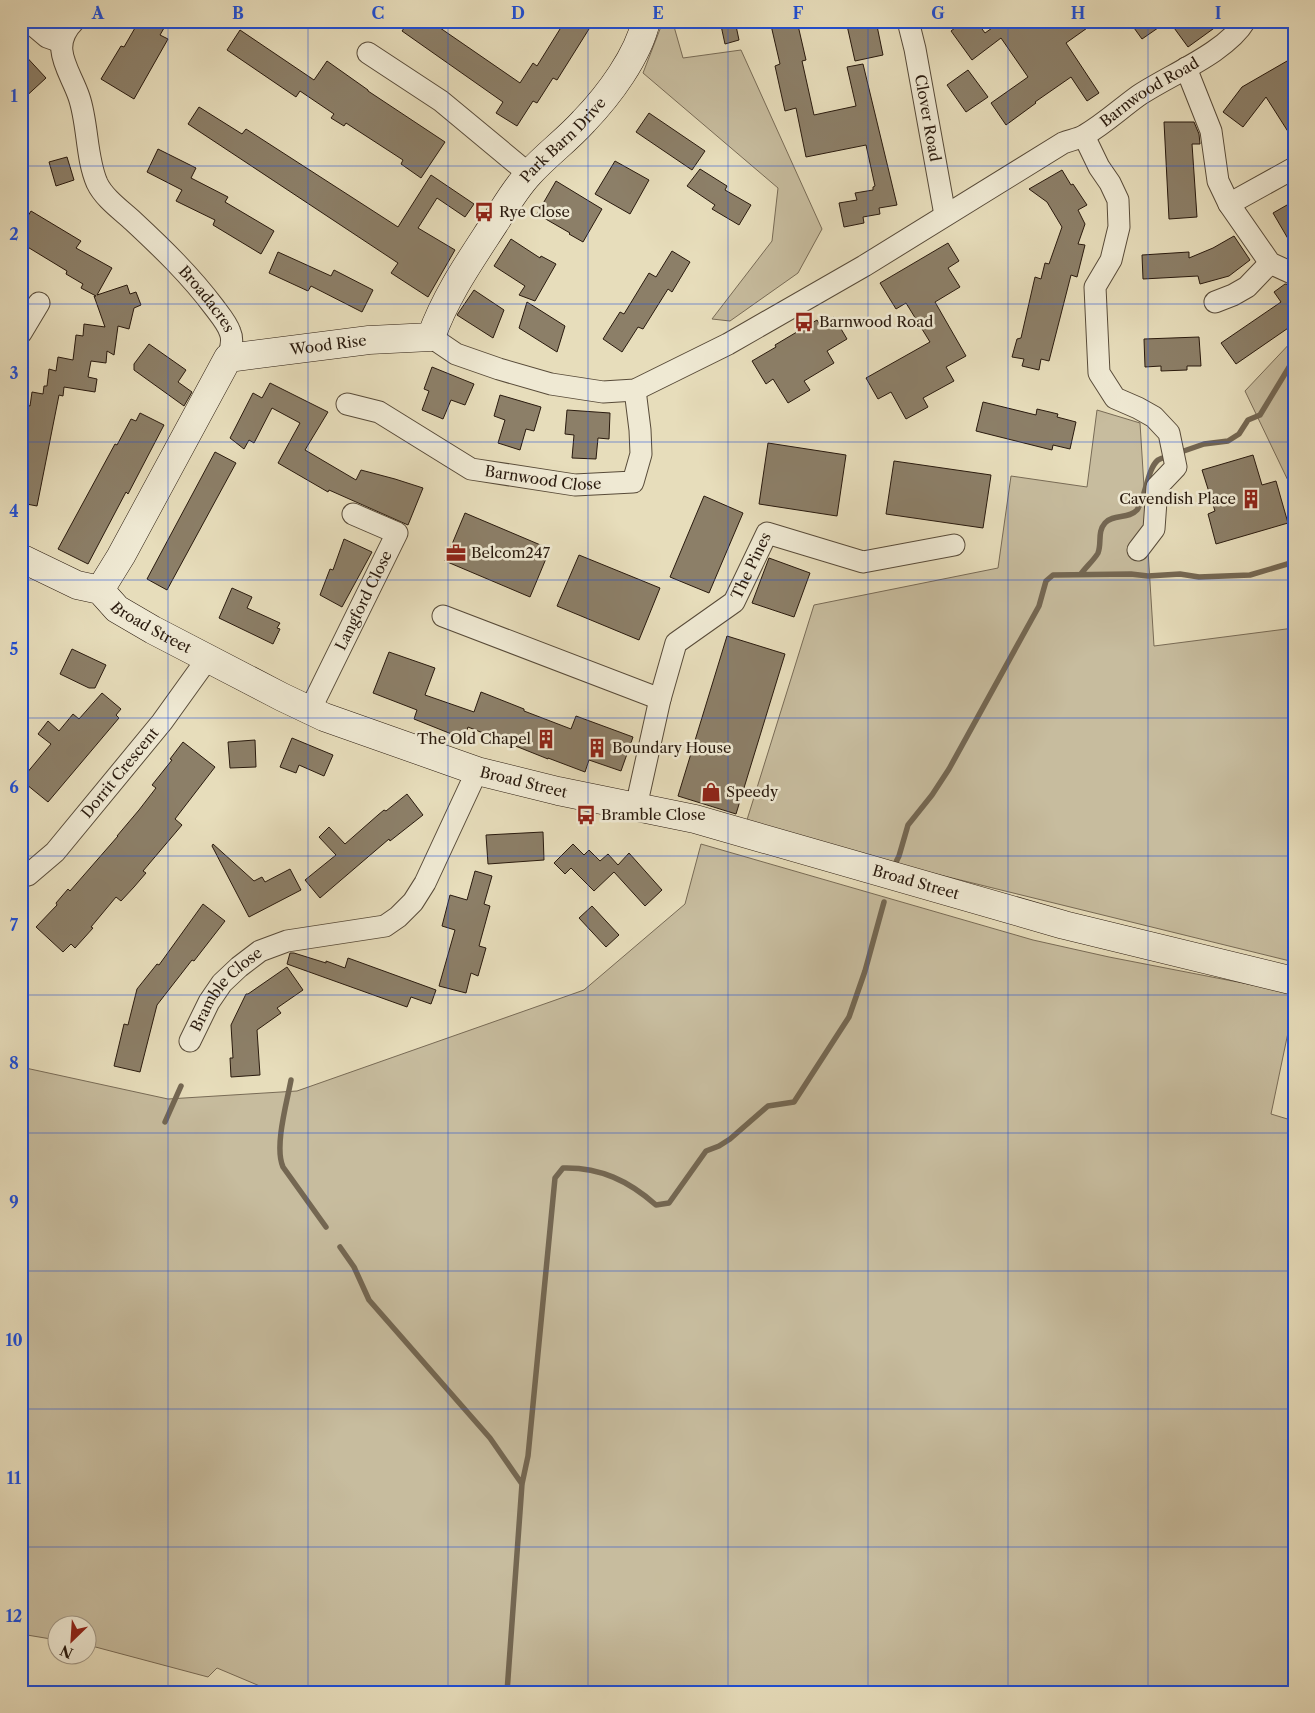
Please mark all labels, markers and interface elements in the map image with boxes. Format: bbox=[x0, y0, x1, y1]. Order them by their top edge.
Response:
text: A bbox=[91, 3, 105, 23]
text: B bbox=[232, 3, 244, 23]
text: C bbox=[372, 3, 384, 23]
text: D bbox=[511, 3, 525, 23]
text: E bbox=[652, 3, 664, 23]
text: F bbox=[793, 3, 804, 23]
text: G bbox=[931, 3, 945, 23]
text: H bbox=[1071, 3, 1085, 23]
text: I bbox=[1215, 3, 1222, 23]
street label: Barnwood Road bbox=[1096, 53, 1202, 131]
street label: Clover Road bbox=[911, 73, 945, 163]
text: 1 bbox=[10, 86, 18, 106]
street label: Park Barn Drive bbox=[516, 93, 610, 187]
bus stop icon: Rye Close bbox=[473, 201, 495, 223]
place label: Rye Close bbox=[499, 202, 570, 221]
text: 2 bbox=[9, 224, 19, 244]
street label: Broadacres bbox=[175, 262, 239, 335]
bus stop icon: Barnwood Road bbox=[793, 311, 815, 333]
place label: Barnwood Road bbox=[819, 312, 933, 331]
street label: Wood Rise bbox=[288, 330, 368, 359]
text: 3 bbox=[9, 363, 19, 383]
street label: Barnwood Close bbox=[483, 461, 602, 494]
building icon: Cavendish Place bbox=[1240, 488, 1262, 510]
place label: Cavendish Place bbox=[1119, 489, 1236, 508]
text: 4 bbox=[9, 501, 19, 521]
street label: The Pines bbox=[727, 529, 775, 602]
office icon: Belcom247 bbox=[445, 542, 467, 564]
place label: Belcom247 bbox=[471, 543, 551, 562]
street label: Langford Close bbox=[331, 547, 396, 653]
street label: Broad Street bbox=[106, 598, 195, 658]
text: 5 bbox=[10, 639, 19, 659]
street label: Dorrit Crescent bbox=[77, 723, 163, 822]
building icon: The Old Chapel bbox=[535, 728, 557, 750]
place label: The Old Chapel bbox=[417, 729, 532, 748]
building icon: Boundary House bbox=[586, 737, 608, 759]
place label: Boundary House bbox=[612, 738, 731, 757]
street label: Broad Street bbox=[478, 762, 570, 802]
text: 6 bbox=[9, 777, 19, 797]
shop icon: Speedy bbox=[700, 781, 722, 803]
place label: Speedy bbox=[726, 782, 779, 801]
bus stop icon: Bramble Close bbox=[575, 804, 597, 826]
place label: Bramble Close bbox=[601, 805, 706, 824]
street label: Broad Street bbox=[870, 860, 962, 904]
text: 7 bbox=[10, 915, 19, 935]
street label: Bramble Close bbox=[186, 943, 266, 1034]
text: 8 bbox=[9, 1053, 19, 1073]
text: 9 bbox=[9, 1192, 19, 1212]
text: 10 bbox=[5, 1330, 23, 1350]
text: 11 bbox=[7, 1468, 22, 1488]
text: 12 bbox=[6, 1606, 22, 1626]
north arrow bbox=[48, 1616, 98, 1666]
text: N bbox=[57, 1641, 76, 1663]

